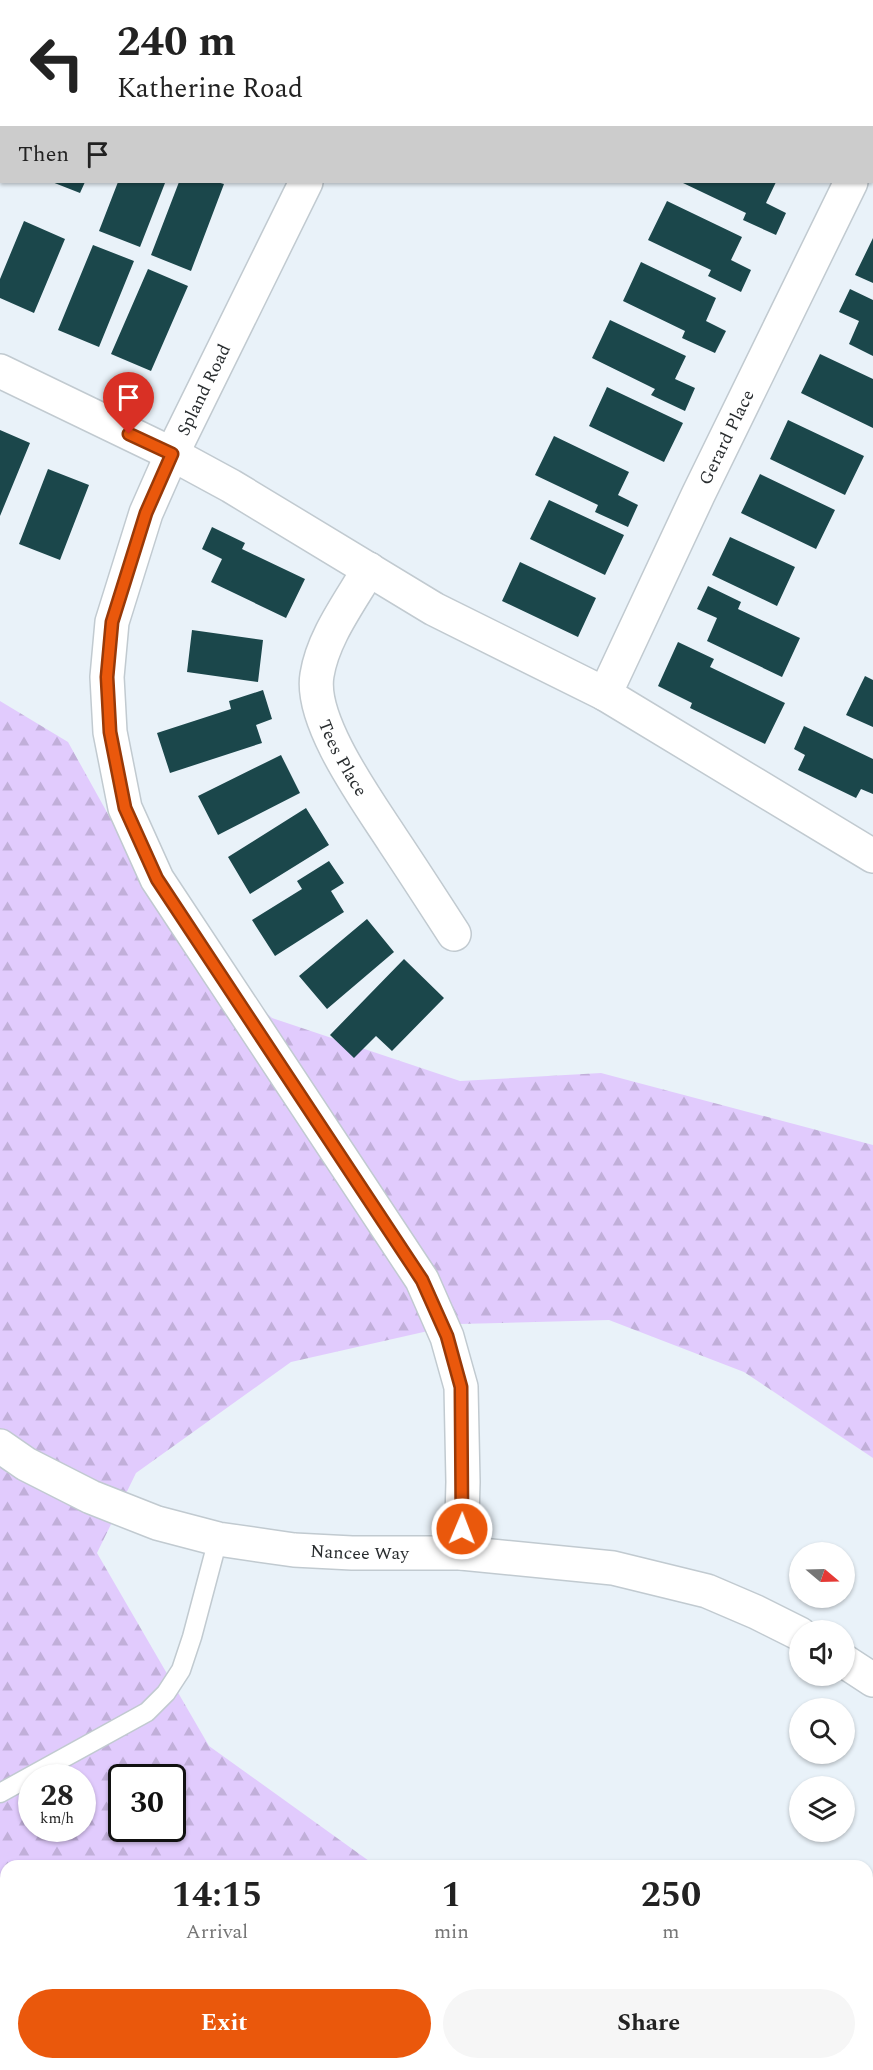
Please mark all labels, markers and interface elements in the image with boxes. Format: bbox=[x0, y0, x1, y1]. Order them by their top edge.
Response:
text: 240 m bbox=[117, 11, 236, 74]
icon: left bbox=[18, 24, 96, 102]
text: Katherine Road bbox=[117, 68, 303, 110]
text: Then bbox=[18, 138, 69, 171]
icon: arrive bbox=[81, 138, 114, 171]
street label: Spland Road bbox=[170, 339, 238, 441]
pin bbox=[103, 372, 154, 434]
icon: arrive bbox=[112, 381, 145, 414]
street label: Gerard Place bbox=[691, 385, 761, 490]
street label: Tees Place bbox=[311, 715, 374, 802]
position arrow bbox=[430, 1497, 494, 1561]
street label: Nancee Way bbox=[310, 1537, 410, 1567]
north arrow bbox=[789, 1542, 855, 1608]
map controls bbox=[789, 1542, 855, 1842]
button: sound bbox=[789, 1620, 855, 1686]
button: search bbox=[789, 1698, 855, 1764]
speed limit sign: 30 bbox=[108, 1764, 186, 1842]
text: 28 bbox=[40, 1773, 74, 1819]
button: layers bbox=[789, 1776, 855, 1842]
text: km/h bbox=[40, 1807, 74, 1830]
text: 14:15 bbox=[172, 1868, 262, 1923]
text: 1 bbox=[441, 1868, 462, 1923]
text: 250 bbox=[641, 1868, 701, 1923]
text: Arrival bbox=[186, 1917, 248, 1947]
text: min bbox=[434, 1917, 469, 1947]
text: m bbox=[662, 1917, 680, 1947]
button: Exit bbox=[18, 1989, 431, 2058]
button: Share bbox=[443, 1989, 855, 2058]

